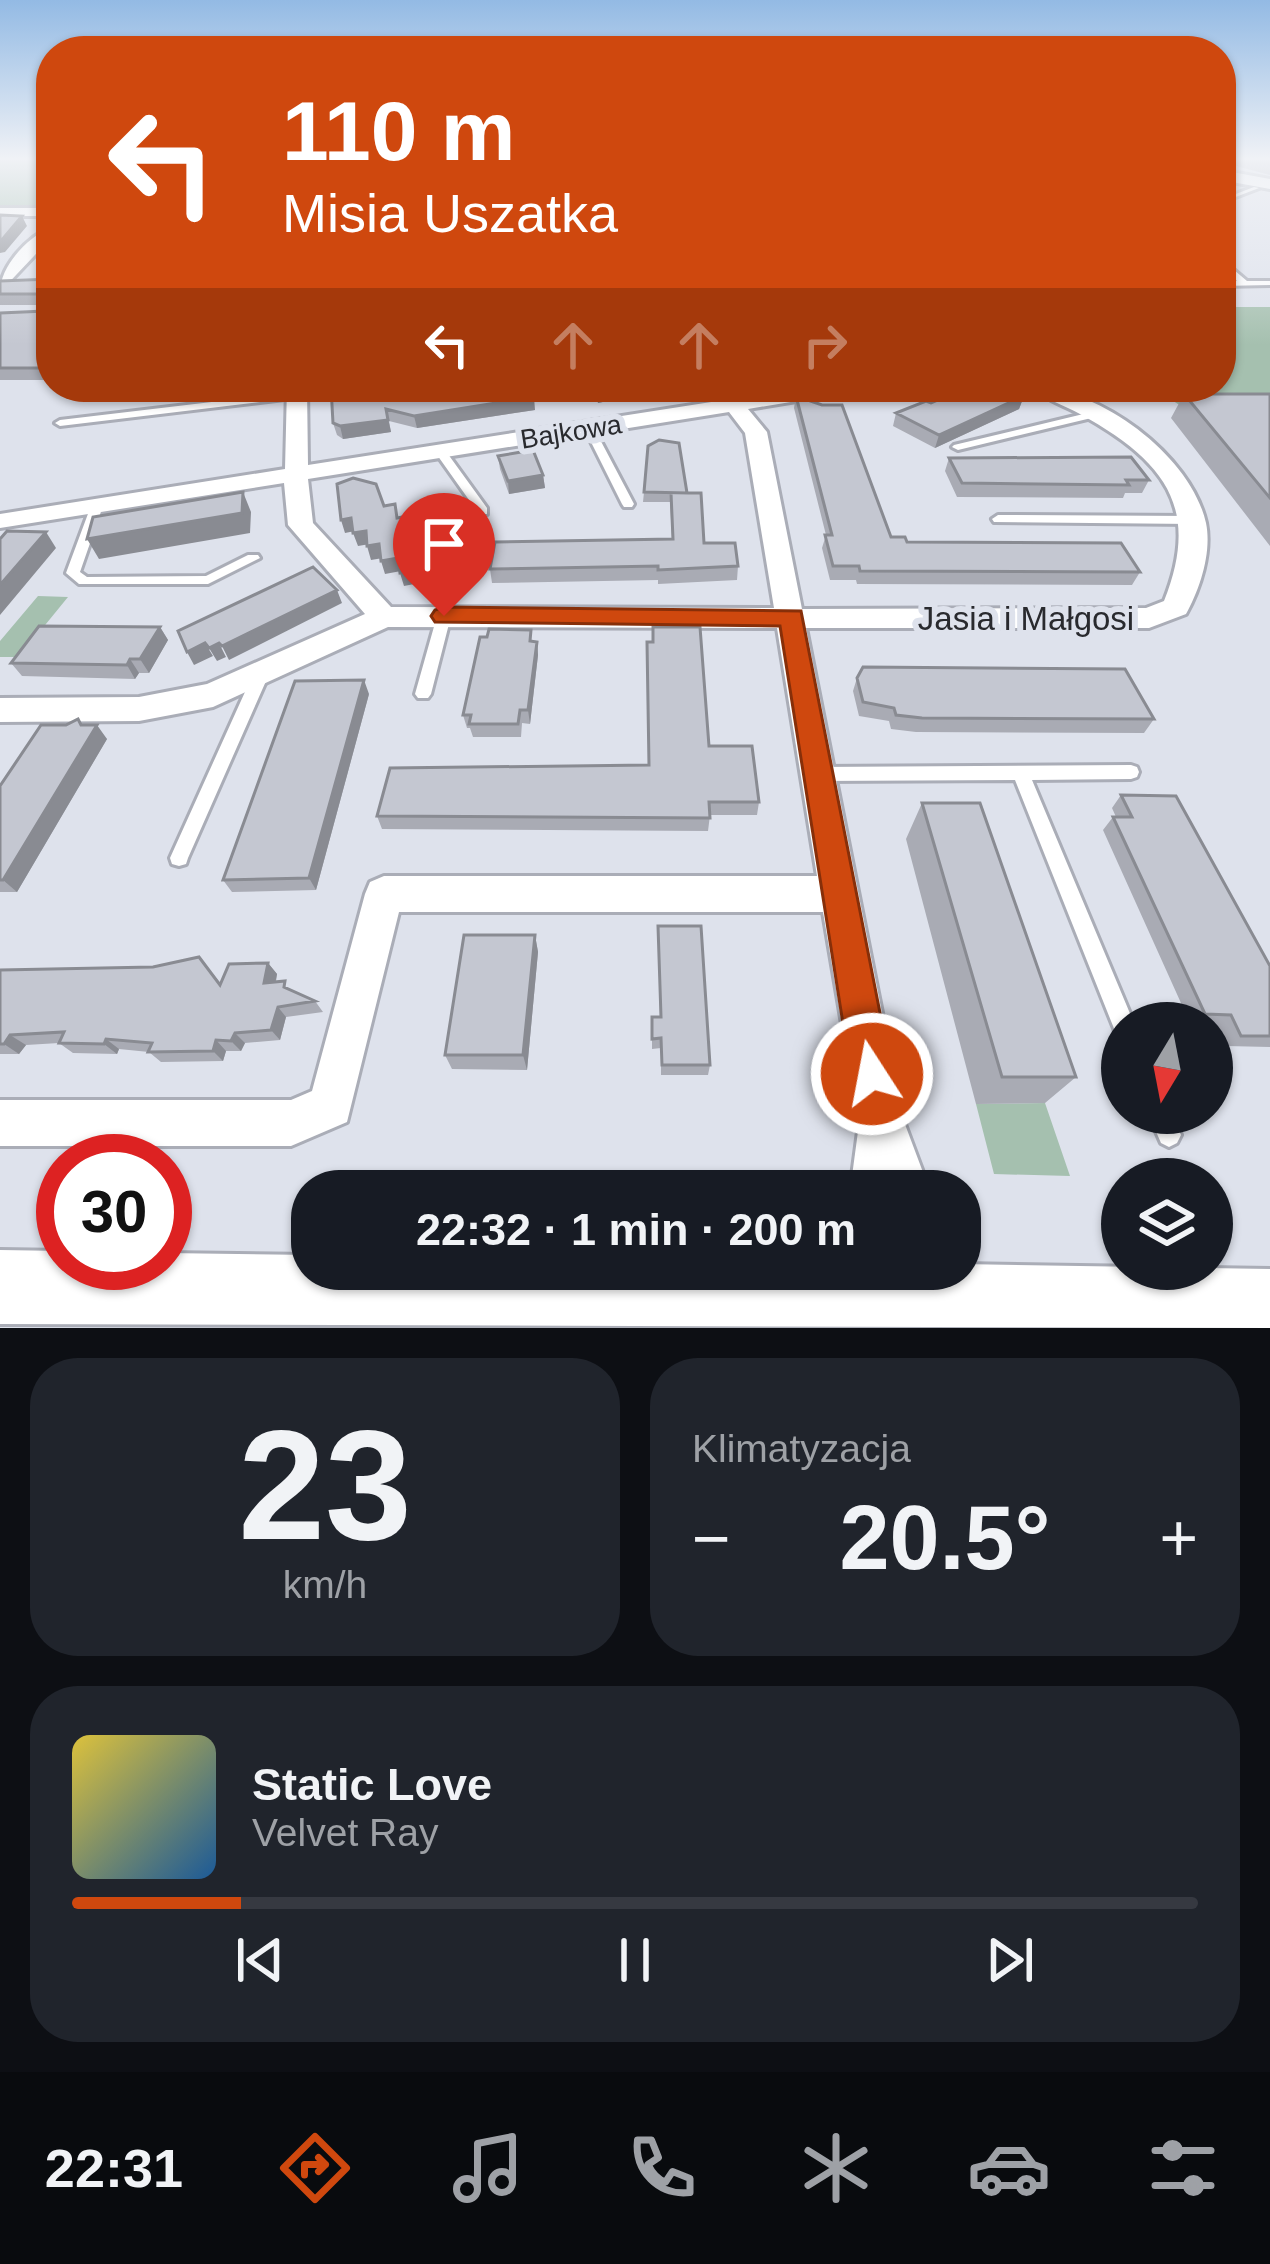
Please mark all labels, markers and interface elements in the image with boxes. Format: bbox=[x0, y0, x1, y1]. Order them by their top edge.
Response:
icon: left bbox=[84, 84, 240, 240]
text: 110 m bbox=[282, 84, 516, 178]
text: Misia Uszatka bbox=[282, 183, 618, 243]
icon: left bbox=[414, 312, 480, 378]
icon: ahead bbox=[540, 312, 606, 378]
icon: ahead bbox=[666, 312, 732, 378]
icon: right bbox=[792, 312, 858, 378]
street label: Bajkowa bbox=[518, 409, 625, 455]
pin bbox=[393, 493, 495, 616]
icon: arrive bbox=[411, 511, 477, 577]
street label: Jasia i Małgosi bbox=[918, 600, 1134, 637]
north arrow bbox=[1101, 1002, 1233, 1134]
map controls bbox=[1101, 1002, 1233, 1290]
position arrow bbox=[809, 1011, 935, 1137]
speed limit sign: 30 bbox=[36, 1134, 192, 1290]
button: layers bbox=[1101, 1158, 1233, 1290]
text: 22:32 · 1 min · 200 m bbox=[416, 1204, 856, 1255]
text: 23 bbox=[238, 1398, 412, 1572]
text: Klimatyzacja bbox=[692, 1427, 911, 1470]
text: 20.5° bbox=[839, 1488, 1051, 1588]
text: − bbox=[692, 1501, 731, 1575]
text: + bbox=[1159, 1501, 1198, 1575]
text: km/h bbox=[283, 1563, 367, 1606]
text: Static Love bbox=[252, 1759, 492, 1810]
text: Velvet Ray bbox=[252, 1811, 438, 1854]
icon: previous bbox=[227, 1927, 293, 1993]
icon: pause bbox=[602, 1927, 668, 1993]
icon: next bbox=[977, 1927, 1043, 1993]
icon: directions bbox=[273, 2126, 357, 2210]
icon: music bbox=[446, 2126, 530, 2210]
icon: phone bbox=[620, 2126, 704, 2210]
icon: climate bbox=[794, 2126, 878, 2210]
icon: car bbox=[967, 2126, 1051, 2210]
icon: filters bbox=[1141, 2126, 1225, 2210]
text: 22:31 bbox=[45, 2138, 183, 2198]

